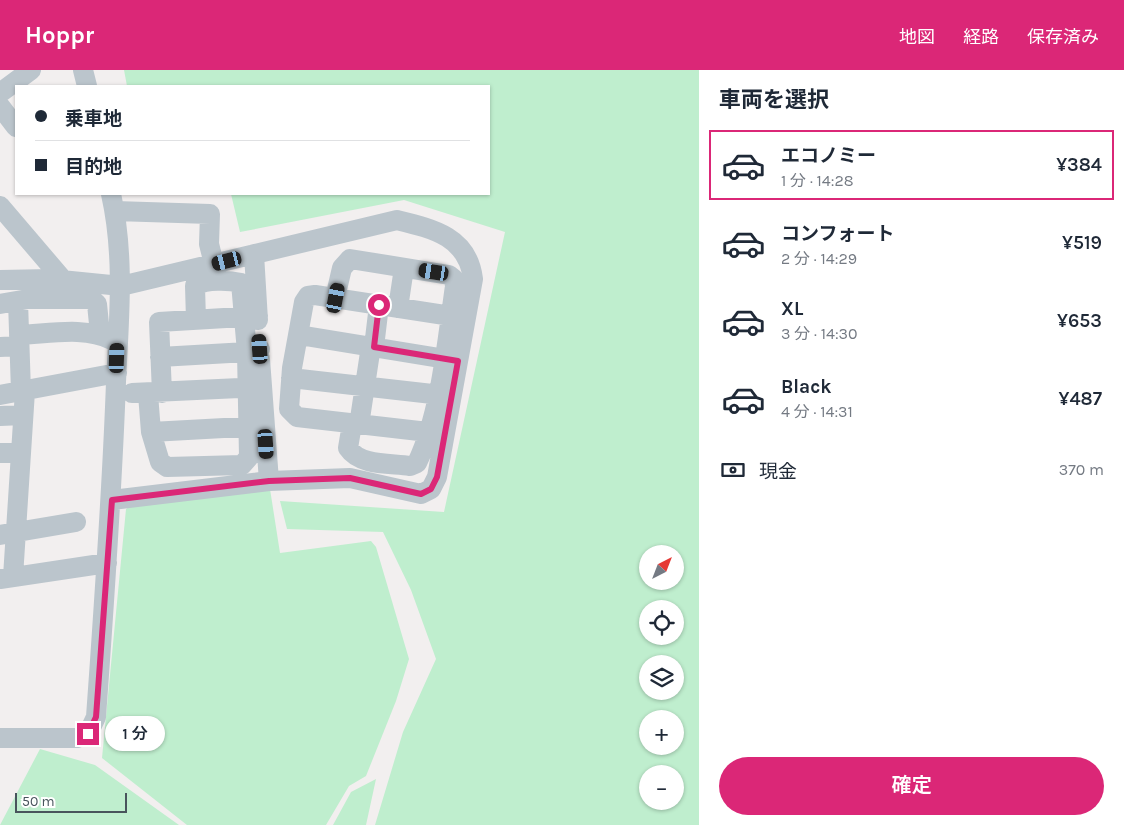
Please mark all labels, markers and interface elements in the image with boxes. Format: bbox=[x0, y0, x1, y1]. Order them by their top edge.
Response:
text: Hoppr bbox=[25, 21, 94, 49]
text: 地図 bbox=[899, 26, 935, 48]
text: 経路 bbox=[963, 26, 999, 48]
text: 保存済み bbox=[1027, 26, 1099, 48]
text: 車両を選択 bbox=[719, 87, 829, 113]
text: 乗車地 bbox=[65, 108, 122, 130]
icon: car bbox=[721, 143, 766, 188]
text: エコノミー bbox=[781, 145, 876, 167]
text: ¥384 bbox=[1056, 154, 1102, 176]
text: 目的地 bbox=[65, 156, 122, 178]
text: 1 分 · 14:28 bbox=[781, 171, 854, 190]
icon: car bbox=[721, 221, 766, 266]
text: コンフォート bbox=[781, 223, 894, 245]
text: ¥519 bbox=[1062, 232, 1102, 254]
text: 2 分 · 14:29 bbox=[781, 249, 857, 268]
car bbox=[210, 250, 243, 272]
car bbox=[418, 262, 449, 282]
car bbox=[325, 282, 346, 314]
route start bbox=[368, 294, 390, 316]
text: XL bbox=[781, 298, 803, 320]
icon: car bbox=[721, 299, 766, 344]
text: ¥653 bbox=[1057, 310, 1102, 332]
text: 3 分 · 14:30 bbox=[781, 324, 858, 343]
car bbox=[251, 334, 268, 364]
car bbox=[108, 343, 125, 373]
text: Black bbox=[781, 376, 832, 398]
icon: car bbox=[721, 377, 766, 422]
text: ¥487 bbox=[1059, 388, 1102, 410]
text: 4 分 · 14:31 bbox=[781, 402, 853, 421]
car bbox=[257, 429, 274, 459]
icon: cash bbox=[719, 456, 747, 484]
text: 370 m bbox=[1059, 460, 1104, 479]
text: 現金 bbox=[759, 461, 797, 483]
north arrow bbox=[639, 545, 684, 590]
map controls bbox=[639, 545, 684, 810]
button: locate bbox=[639, 600, 684, 645]
button: layers bbox=[639, 655, 684, 700]
button: + bbox=[639, 710, 684, 755]
callout: 1 分 bbox=[106, 716, 166, 752]
route end bbox=[77, 723, 99, 745]
text: 1 分 bbox=[122, 724, 148, 743]
button: 確定 bbox=[719, 757, 1104, 815]
button: − bbox=[639, 765, 684, 810]
scale bar bbox=[15, 790, 128, 813]
text: 50 m bbox=[22, 793, 55, 810]

